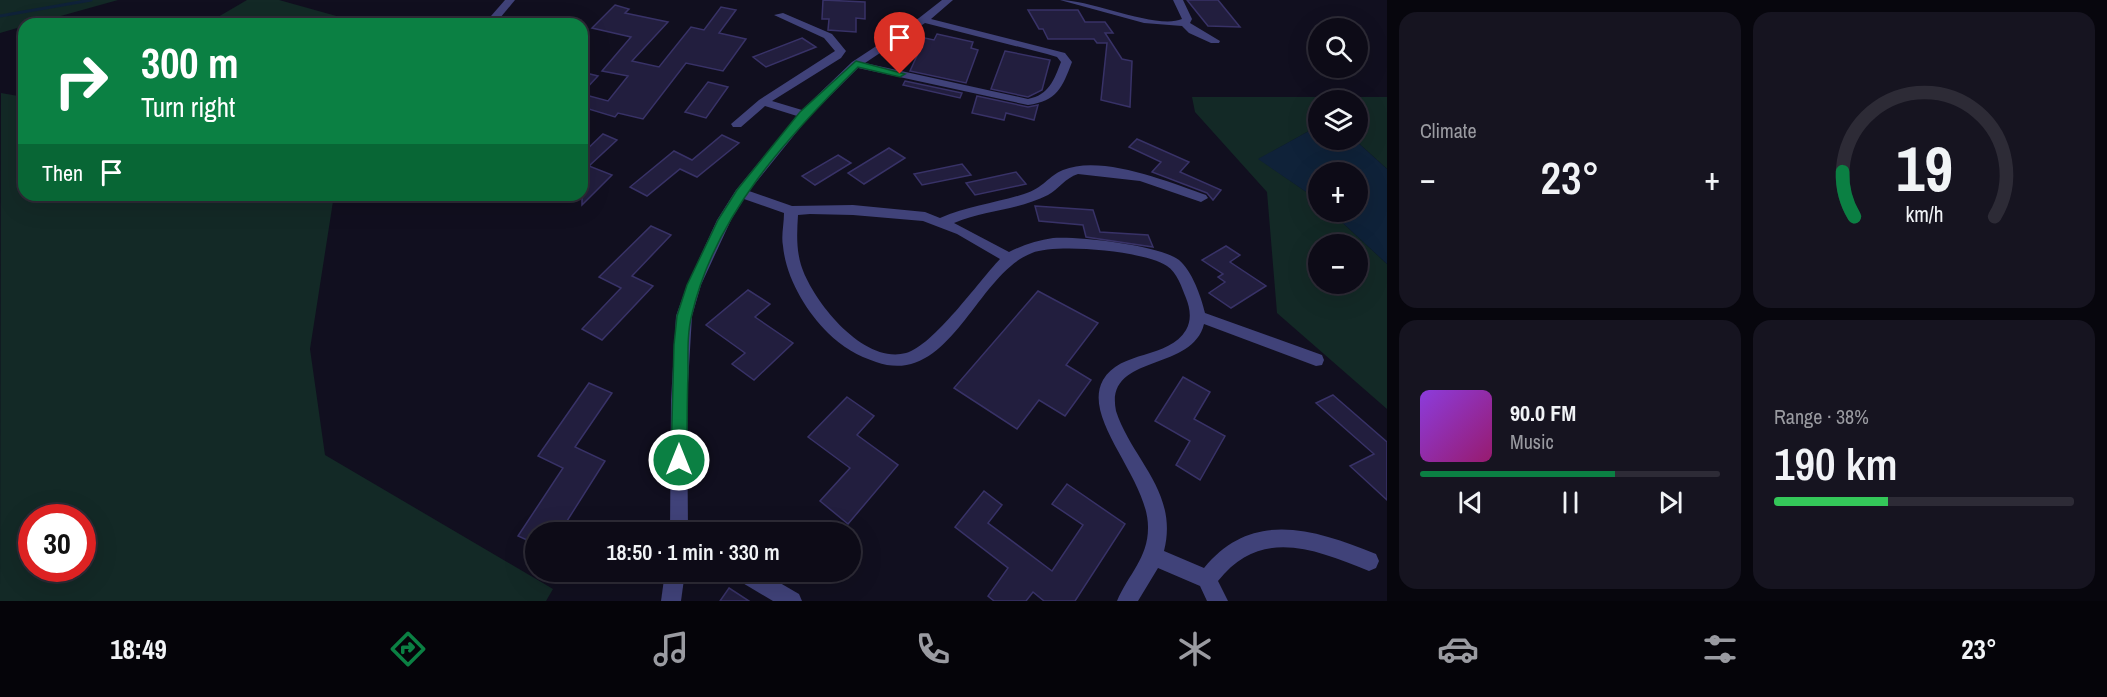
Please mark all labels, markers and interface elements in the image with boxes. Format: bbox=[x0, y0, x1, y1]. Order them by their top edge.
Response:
pin bbox=[874, 12, 925, 74]
map controls bbox=[1308, 18, 1368, 294]
button: search bbox=[1308, 18, 1368, 78]
icon: arrive bbox=[883, 21, 916, 54]
text: 300 m bbox=[141, 35, 239, 91]
icon: right bbox=[42, 42, 120, 120]
text: Turn right bbox=[141, 89, 235, 125]
button: layers bbox=[1308, 90, 1368, 150]
text: Climate bbox=[1420, 117, 1477, 144]
text: 19 bbox=[1896, 126, 1952, 210]
text: 23° bbox=[1540, 147, 1600, 208]
icon: arrive bbox=[95, 156, 128, 189]
text: − bbox=[1420, 156, 1436, 200]
text: + bbox=[1704, 156, 1720, 200]
text: Then bbox=[42, 158, 83, 188]
button: + bbox=[1308, 162, 1368, 222]
text: km/h bbox=[1905, 200, 1943, 229]
button: − bbox=[1308, 234, 1368, 294]
text: 90.0 FM bbox=[1510, 398, 1576, 428]
text: Range · 38% bbox=[1774, 403, 1869, 430]
position arrow bbox=[647, 428, 711, 492]
text: Music bbox=[1510, 428, 1554, 455]
text: 190 km bbox=[1774, 433, 1898, 494]
icon: previous bbox=[1454, 486, 1487, 519]
icon: pause bbox=[1554, 486, 1587, 519]
icon: next bbox=[1654, 486, 1687, 519]
speed limit sign: 30 bbox=[18, 504, 96, 582]
text: 18:50 · 1 min · 330 m bbox=[606, 537, 780, 567]
icon: directions bbox=[387, 628, 429, 670]
icon: music bbox=[650, 628, 692, 670]
icon: phone bbox=[912, 628, 954, 670]
icon: climate bbox=[1174, 628, 1216, 670]
icon: car bbox=[1437, 628, 1479, 670]
icon: filters bbox=[1699, 628, 1741, 670]
text: 18:49 bbox=[110, 631, 167, 667]
text: 23° bbox=[1961, 631, 1997, 667]

